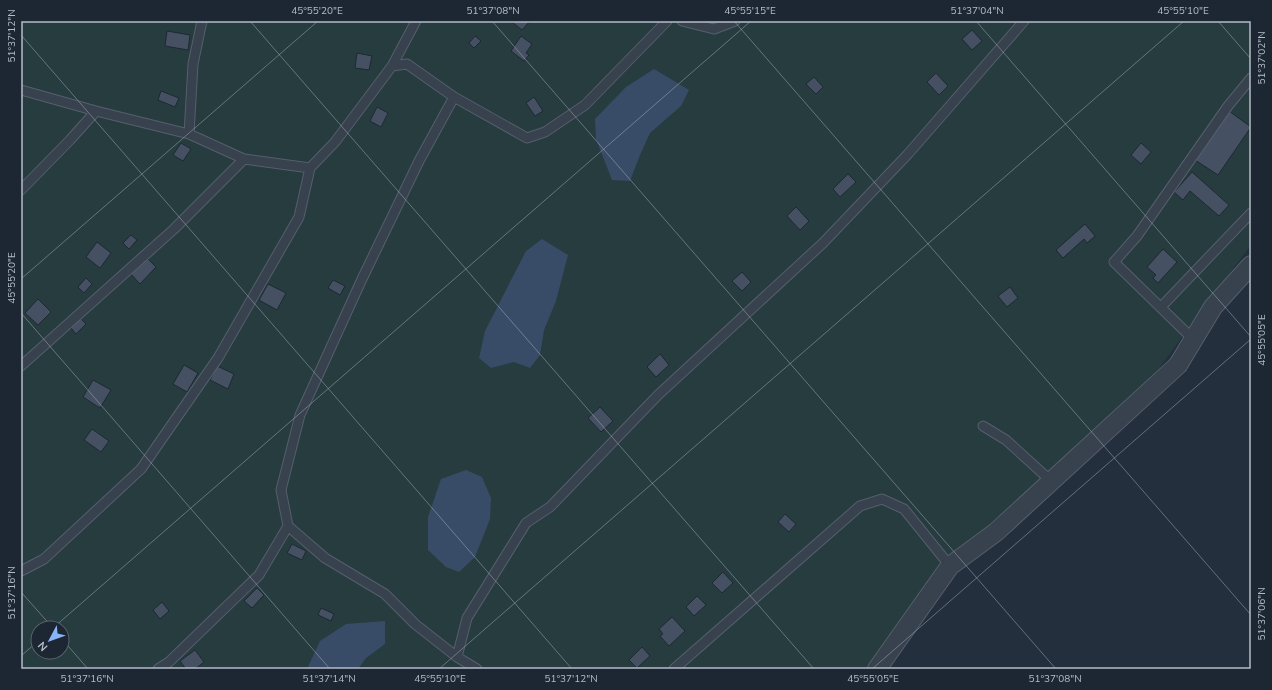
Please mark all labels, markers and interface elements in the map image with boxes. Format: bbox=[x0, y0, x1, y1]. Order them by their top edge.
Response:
text: 45°55'20"E bbox=[291, 4, 343, 18]
text: 51°37'08"N bbox=[466, 4, 520, 18]
text: 45°55'15"E bbox=[724, 4, 776, 18]
text: 51°37'04"N bbox=[950, 4, 1004, 18]
text: 45°55'10"E bbox=[1157, 4, 1209, 18]
text: 51°37'12"N bbox=[5, 9, 19, 63]
text: 51°37'02"N bbox=[1255, 31, 1269, 85]
text: 45°55'20"E bbox=[5, 252, 19, 304]
text: 45°55'05"E bbox=[1255, 314, 1269, 366]
text: 51°37'16"N bbox=[5, 566, 19, 620]
text: 51°37'06"N bbox=[1255, 587, 1269, 641]
north arrow bbox=[30, 620, 70, 660]
text: N bbox=[34, 638, 51, 654]
text: 51°37'16"N bbox=[60, 672, 114, 686]
text: 51°37'14"N bbox=[302, 672, 356, 686]
text: 45°55'10"E bbox=[414, 672, 466, 686]
text: 51°37'12"N bbox=[544, 672, 598, 686]
text: 45°55'05"E bbox=[847, 672, 899, 686]
text: 51°37'08"N bbox=[1028, 672, 1082, 686]

